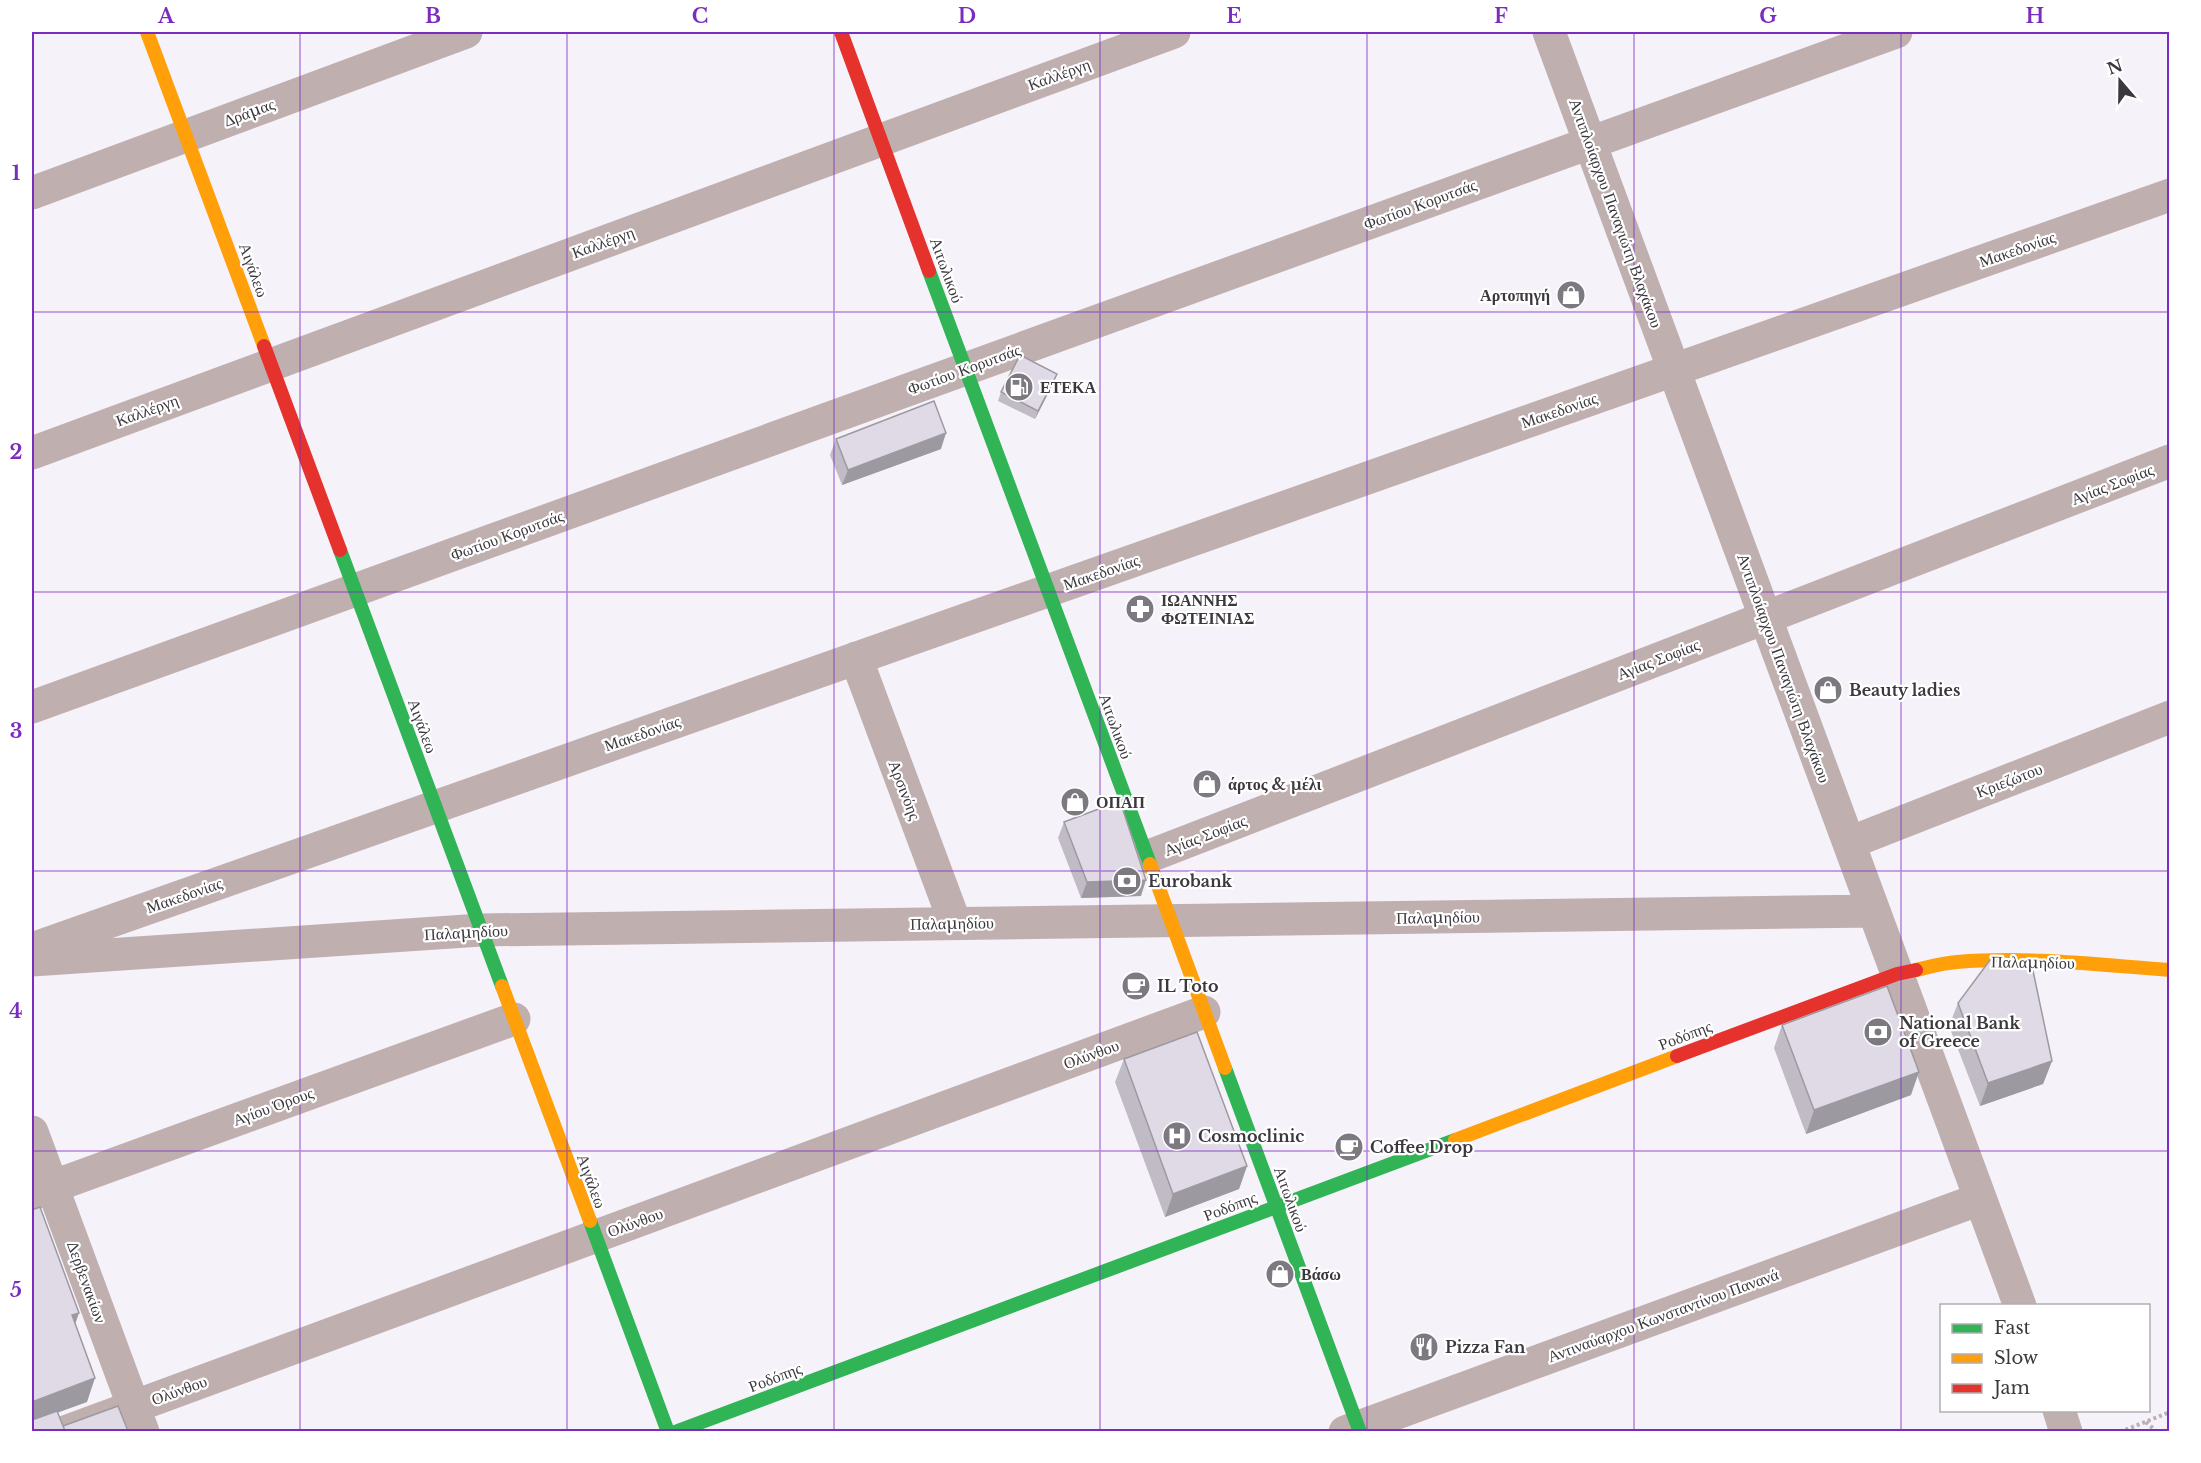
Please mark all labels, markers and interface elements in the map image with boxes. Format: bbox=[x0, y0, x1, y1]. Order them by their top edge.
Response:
text: A bbox=[157, 4, 175, 28]
text: B bbox=[425, 4, 441, 28]
text: C bbox=[692, 4, 708, 28]
text: D bbox=[958, 4, 976, 28]
text: E bbox=[1226, 4, 1242, 28]
text: F bbox=[1494, 4, 1508, 28]
text: G bbox=[1759, 4, 1777, 28]
text: H bbox=[2026, 4, 2045, 28]
north arrow bbox=[2090, 51, 2150, 111]
street label: Καλλέργη bbox=[1025, 53, 1093, 95]
text: N bbox=[2104, 55, 2125, 79]
street label: Δράμας bbox=[221, 93, 278, 130]
street label: Αντιπλοίαρχου Παναγιώτη Βλαχάκου bbox=[1565, 96, 1667, 330]
text: 1 bbox=[12, 161, 21, 185]
street label: Φωτίου Κορυτσάς bbox=[1361, 174, 1480, 234]
street label: Καλλέργη bbox=[569, 221, 637, 263]
street label: Μακεδονίας bbox=[1976, 226, 2058, 271]
street label: Αιτωλικού bbox=[926, 234, 968, 306]
street label: Αιγάλεω bbox=[235, 240, 273, 300]
shop icon: Αρτοπηγή bbox=[1555, 279, 1587, 311]
place label: Αρτοπηγή bbox=[1480, 285, 1550, 305]
street label: Φωτίου Κορυτσάς bbox=[905, 339, 1024, 399]
fuel station icon: ΕΤΕΚΑ bbox=[1003, 371, 1035, 403]
place label: ΕΤΕΚΑ bbox=[1040, 377, 1096, 397]
street label: Μακεδονίας bbox=[1518, 387, 1600, 432]
street label: Καλλέργη bbox=[113, 389, 181, 431]
text: 2 bbox=[9, 440, 23, 464]
street label: Αγίας Σοφίας bbox=[2068, 459, 2157, 509]
street label: Φωτίου Κορυτσάς bbox=[448, 505, 567, 565]
street label: Μακεδονίας bbox=[1060, 549, 1142, 594]
street label: Αντιπλοίαρχου Παναγιώτη Βλαχάκου bbox=[1733, 551, 1835, 785]
place label: ΙΩΑΝΝΗΣ ΦΩΤΕΙΝΙΑΣ bbox=[1161, 590, 1254, 628]
pharmacy icon: ΙΩΑΝΝΗΣ ΦΩΤΕΙΝΙΑΣ bbox=[1124, 593, 1156, 625]
street label: Αγίας Σοφίας bbox=[1614, 634, 1703, 684]
shop icon: Beauty ladies bbox=[1812, 674, 1844, 706]
place label: Beauty ladies bbox=[1849, 680, 1960, 700]
street label: Αιτωλικού bbox=[1095, 690, 1137, 762]
street label: Αιγάλεω bbox=[404, 696, 442, 756]
street label: Μακεδονίας bbox=[601, 710, 683, 755]
text: 3 bbox=[10, 719, 22, 743]
street label: Αρσινόης bbox=[884, 757, 926, 823]
street label: Κριεζώτου bbox=[1973, 758, 2045, 802]
shop icon: άρτος & μέλι bbox=[1191, 768, 1223, 800]
place label: άρτος & μέλι bbox=[1228, 774, 1322, 794]
shop icon: ΟΠΑΠ bbox=[1059, 786, 1091, 818]
place label: ΟΠΑΠ bbox=[1096, 792, 1145, 812]
street label: Αγίας Σοφίας bbox=[1161, 810, 1250, 860]
bank icon: Eurobank bbox=[1111, 865, 1143, 897]
place label: Eurobank bbox=[1148, 871, 1233, 891]
street label: Μακεδονίας bbox=[143, 872, 225, 917]
street label: Παλαμηδίου bbox=[1396, 906, 1480, 928]
street label: Παλαμηδίου bbox=[910, 912, 994, 934]
street label: Παλαμηδίου bbox=[424, 920, 508, 944]
street label: Παλαμηδίου bbox=[1991, 951, 2075, 973]
cafe icon: IL Toto bbox=[1120, 970, 1152, 1002]
place label: IL Toto bbox=[1157, 976, 1218, 996]
text: 4 bbox=[9, 999, 23, 1023]
place label: National Bank of Greece bbox=[1899, 1013, 2020, 1051]
street label: Ροδόπης bbox=[1656, 1016, 1715, 1054]
bank icon: National Bank of Greece bbox=[1862, 1016, 1894, 1048]
street label: Ολύνθου bbox=[1060, 1035, 1122, 1073]
street label: Αγίου Όρους bbox=[230, 1082, 317, 1130]
hospital icon: Cosmoclinic bbox=[1161, 1120, 1193, 1152]
place label: Cosmoclinic bbox=[1198, 1126, 1304, 1146]
cafe icon: Coffee Drop bbox=[1333, 1131, 1365, 1163]
place label: Coffee Drop bbox=[1370, 1137, 1473, 1157]
street label: Αιγάλεω bbox=[573, 1151, 611, 1211]
street label: Αιτωλικού bbox=[1270, 1163, 1312, 1235]
street label: Ροδόπης bbox=[1201, 1187, 1260, 1225]
street label: Ολύνθου bbox=[604, 1203, 666, 1241]
street label: Δερβενακίων bbox=[63, 1238, 111, 1326]
shop icon: Βάσω bbox=[1264, 1258, 1296, 1290]
place label: Βάσω bbox=[1301, 1264, 1341, 1284]
street label: Αντιναύαρχου Κωνσταντίνου Πανανά bbox=[1545, 1264, 1782, 1366]
text: 5 bbox=[10, 1278, 22, 1302]
legend bbox=[1940, 1304, 2150, 1412]
text: Fast bbox=[1994, 1317, 2031, 1339]
restaurant icon: Pizza Fan bbox=[1408, 1331, 1440, 1363]
place label: Pizza Fan bbox=[1445, 1337, 1526, 1357]
text: Slow bbox=[1994, 1347, 2039, 1369]
street label: Ροδόπης bbox=[746, 1358, 805, 1396]
street label: Ολύνθου bbox=[148, 1371, 210, 1409]
text: Jam bbox=[1992, 1377, 2030, 1399]

